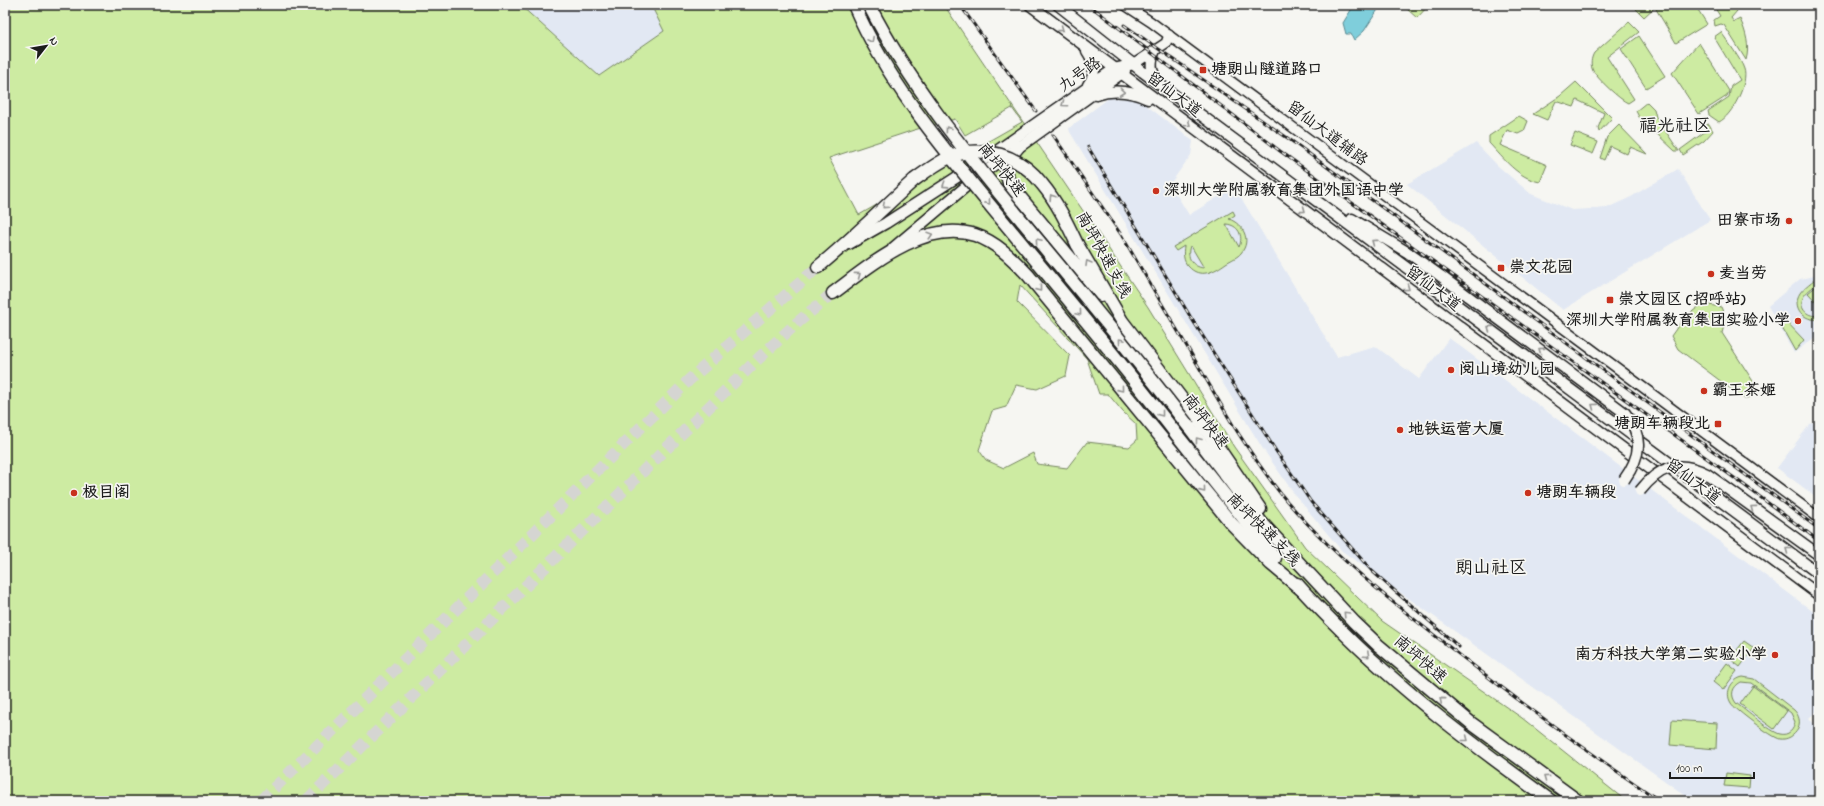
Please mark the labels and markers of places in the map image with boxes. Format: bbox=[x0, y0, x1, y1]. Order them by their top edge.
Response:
place label: 塘朗山隧道路口 bbox=[1211, 58, 1323, 82]
marker: 塘朗山隧道路口 bbox=[1198, 65, 1208, 75]
place label: 深圳大学附属教育集团外国语中学 bbox=[1164, 179, 1404, 203]
marker: 深圳大学附属教育集团外国语中学 bbox=[1151, 186, 1161, 196]
place label: 田寮市场 bbox=[1717, 209, 1781, 233]
marker: 田寮市场 bbox=[1784, 216, 1794, 226]
place label: 崇文花园 bbox=[1509, 256, 1573, 280]
place label: 麦当劳 bbox=[1719, 262, 1767, 286]
marker: 崇文花园 bbox=[1496, 263, 1506, 273]
marker: 麦当劳 bbox=[1706, 269, 1716, 279]
place label: 崇文园区 (招呼站) bbox=[1618, 288, 1746, 312]
marker: 崇文园区 (招呼站) bbox=[1605, 295, 1615, 305]
place label: 深圳大学附属教育集团实验小学 bbox=[1566, 309, 1790, 333]
marker: 深圳大学附属教育集团实验小学 bbox=[1793, 316, 1803, 326]
place label: 阅山境幼儿园 bbox=[1459, 358, 1555, 382]
marker: 阅山境幼儿园 bbox=[1446, 365, 1456, 375]
place label: 霸王茶姬 bbox=[1712, 379, 1776, 403]
marker: 霸王茶姬 bbox=[1699, 386, 1709, 396]
place label: 塘朗车辆段北 bbox=[1614, 412, 1710, 436]
place label: 地铁运营大厦 bbox=[1408, 418, 1504, 442]
marker: 塘朗车辆段北 bbox=[1713, 419, 1723, 429]
marker: 地铁运营大厦 bbox=[1395, 425, 1405, 435]
place label: 极目阁 bbox=[82, 481, 130, 505]
place label: 塘朗车辆段 bbox=[1536, 481, 1616, 505]
marker: 极目阁 bbox=[69, 488, 79, 498]
marker: 塘朗车辆段 bbox=[1523, 488, 1533, 498]
place label: 南方科技大学第二实验小学 bbox=[1575, 643, 1767, 667]
marker: 南方科技大学第二实验小学 bbox=[1770, 650, 1780, 660]

